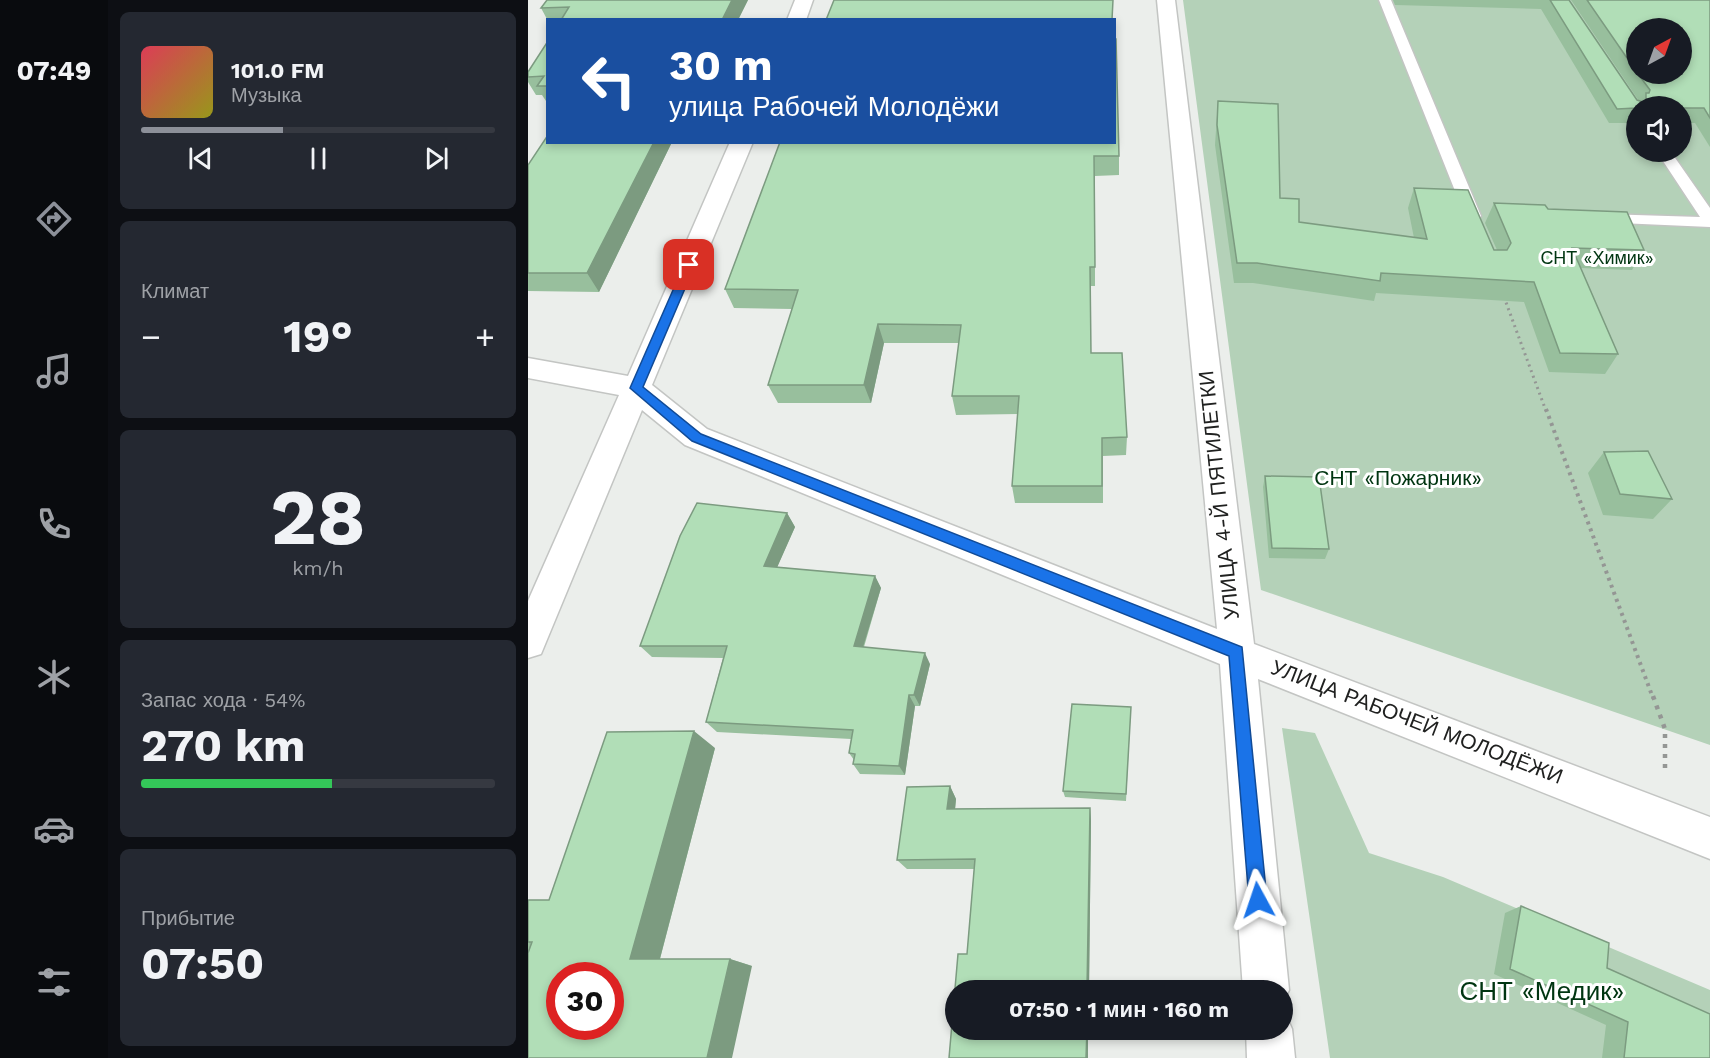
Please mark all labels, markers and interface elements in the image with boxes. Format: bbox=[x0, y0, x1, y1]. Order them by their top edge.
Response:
north arrow bbox=[1626, 18, 1692, 84]
map controls bbox=[1626, 18, 1692, 162]
text: 30 m bbox=[669, 41, 773, 90]
icon: left bbox=[570, 42, 648, 120]
text: 07:49 bbox=[17, 55, 91, 87]
text: 101.0 FM bbox=[231, 58, 324, 83]
text: Музыка bbox=[231, 83, 302, 107]
text: улица Рабочей Молодёжи bbox=[669, 91, 999, 123]
button: sound bbox=[1626, 96, 1692, 162]
icon: previous bbox=[184, 142, 217, 175]
icon: pause bbox=[302, 142, 335, 175]
icon: next bbox=[420, 142, 453, 175]
icon: directions bbox=[33, 198, 75, 240]
pin bbox=[663, 239, 714, 290]
park label: СНТ «Химик» bbox=[1540, 247, 1654, 268]
icon: arrive bbox=[672, 248, 705, 281]
text: Климат bbox=[141, 279, 209, 303]
text: 19° bbox=[283, 310, 353, 363]
text: − bbox=[141, 317, 161, 356]
text: + bbox=[475, 317, 495, 356]
icon: music bbox=[33, 350, 75, 392]
street label: УЛИЦА 4-Й ПЯТИЛЕТКИ bbox=[1193, 369, 1244, 621]
park label: СНТ «Пожарник» bbox=[1314, 465, 1482, 490]
text: 28 bbox=[270, 471, 366, 563]
icon: phone bbox=[33, 503, 75, 545]
text: km/h bbox=[292, 556, 344, 580]
street label: УЛИЦА РАБОЧЕЙ МОЛОДЁЖИ bbox=[1268, 654, 1567, 789]
icon: climate bbox=[33, 656, 75, 698]
text: Запас хода · 54% bbox=[141, 688, 305, 712]
text: 270 km bbox=[141, 719, 305, 772]
icon: car bbox=[33, 808, 75, 850]
position arrow bbox=[1226, 868, 1290, 932]
text: Прибытие bbox=[141, 906, 235, 930]
text: 07:50 bbox=[141, 937, 264, 990]
icon: filters bbox=[33, 961, 75, 1003]
speed limit sign: 30 bbox=[546, 962, 624, 1040]
park label: СНТ «Медик» bbox=[1460, 976, 1624, 1006]
text: 07:50 · 1 мин · 160 m bbox=[1009, 997, 1229, 1022]

